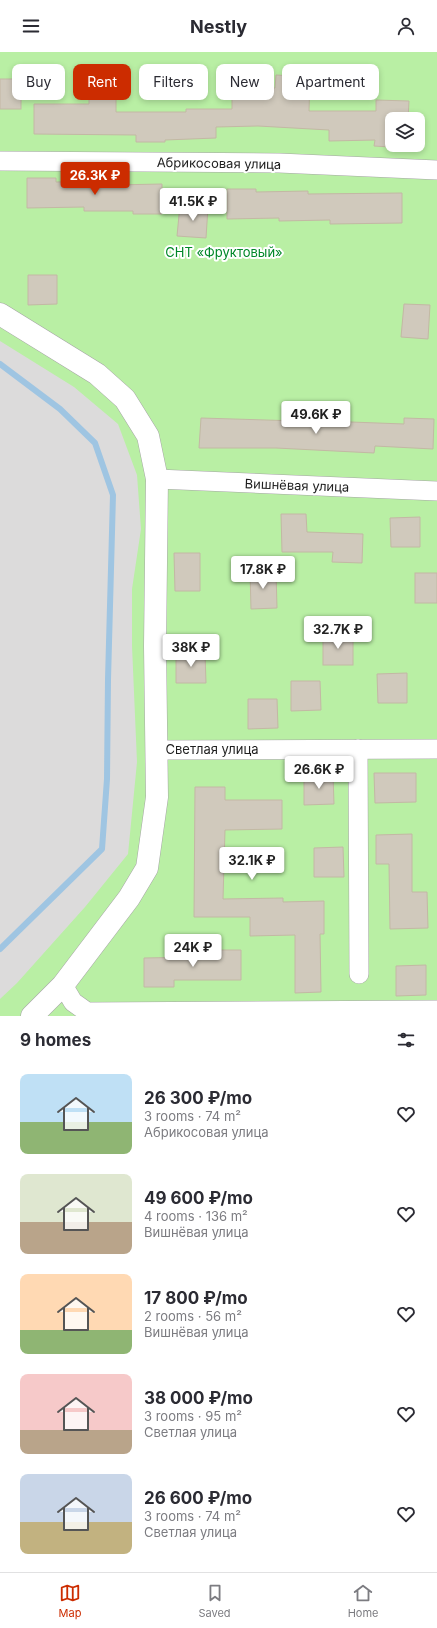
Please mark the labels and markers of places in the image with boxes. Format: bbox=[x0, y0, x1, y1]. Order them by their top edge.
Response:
pin: 26.3K ₽ bbox=[58, 162, 132, 196]
pin: 41.5K ₽ bbox=[156, 188, 230, 222]
pin: 49.6K ₽ bbox=[279, 401, 353, 435]
pin: 17.8K ₽ bbox=[226, 556, 300, 590]
pin: 32.7K ₽ bbox=[301, 616, 375, 650]
pin: 38K ₽ bbox=[163, 634, 219, 668]
pin: 26.6K ₽ bbox=[282, 756, 356, 790]
pin: 32.1K ₽ bbox=[215, 847, 289, 881]
pin: 24K ₽ bbox=[165, 934, 221, 968]

